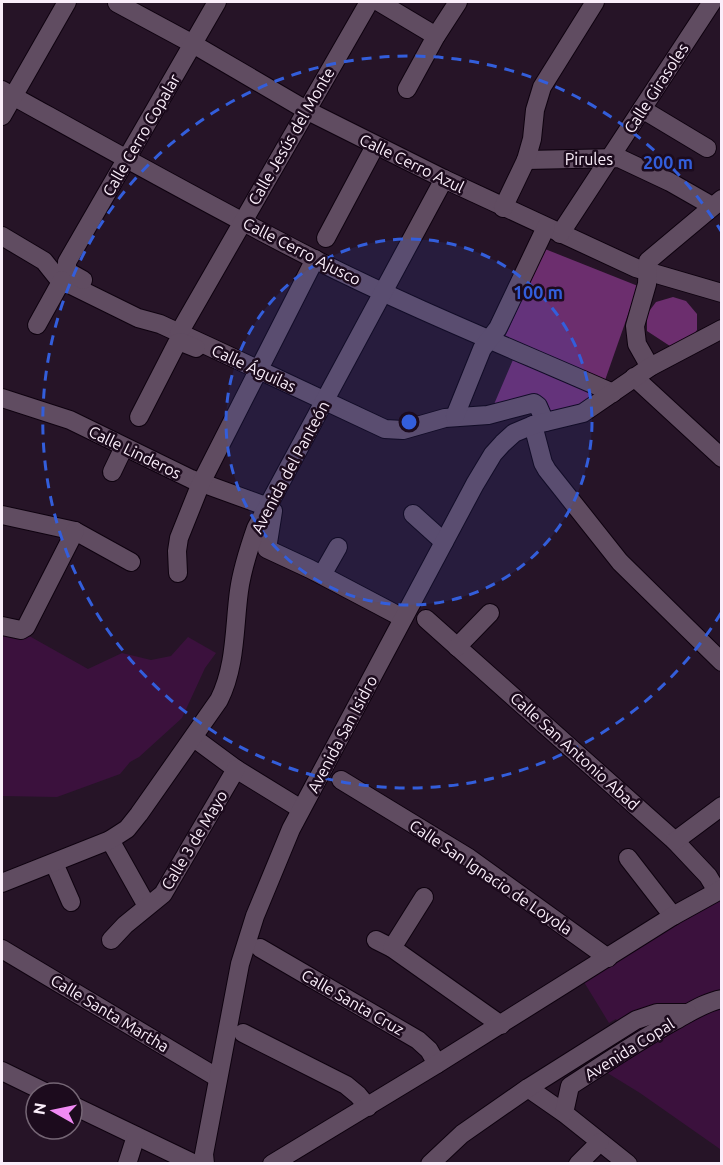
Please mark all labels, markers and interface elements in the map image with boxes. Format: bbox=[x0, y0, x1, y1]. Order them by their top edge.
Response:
street label: Calle Girasoles bbox=[620, 39, 692, 136]
street label: Calle Jesús del Monte bbox=[244, 64, 338, 208]
street label: Calle Cerro Copalar bbox=[99, 71, 183, 199]
street label: Calle Cerro Azul bbox=[357, 130, 467, 196]
street label: Pirules bbox=[565, 150, 613, 168]
text: 200 m bbox=[643, 152, 693, 172]
street label: Calle Cerro Ajusco bbox=[240, 214, 364, 288]
text: 100 m bbox=[513, 282, 563, 302]
street label: Calle Águilas bbox=[209, 339, 300, 395]
street label: Avenida del Panteón bbox=[247, 398, 333, 536]
centre of rings bbox=[399, 412, 419, 432]
street label: Calle Linderos bbox=[86, 422, 184, 482]
street label: Avenida San Isidro bbox=[303, 672, 381, 796]
street label: Calle San Antonio Abad bbox=[507, 688, 643, 814]
street label: Calle 3 de Mayo bbox=[157, 787, 231, 893]
street label: Calle San Ignacio de Loyola bbox=[406, 816, 576, 938]
street label: Calle Santa Cruz bbox=[299, 965, 407, 1039]
street label: Calle Santa Martha bbox=[48, 971, 172, 1055]
street label: Avenida Copal bbox=[581, 1014, 677, 1084]
north arrow bbox=[24, 1081, 84, 1141]
text: N bbox=[29, 1101, 49, 1116]

